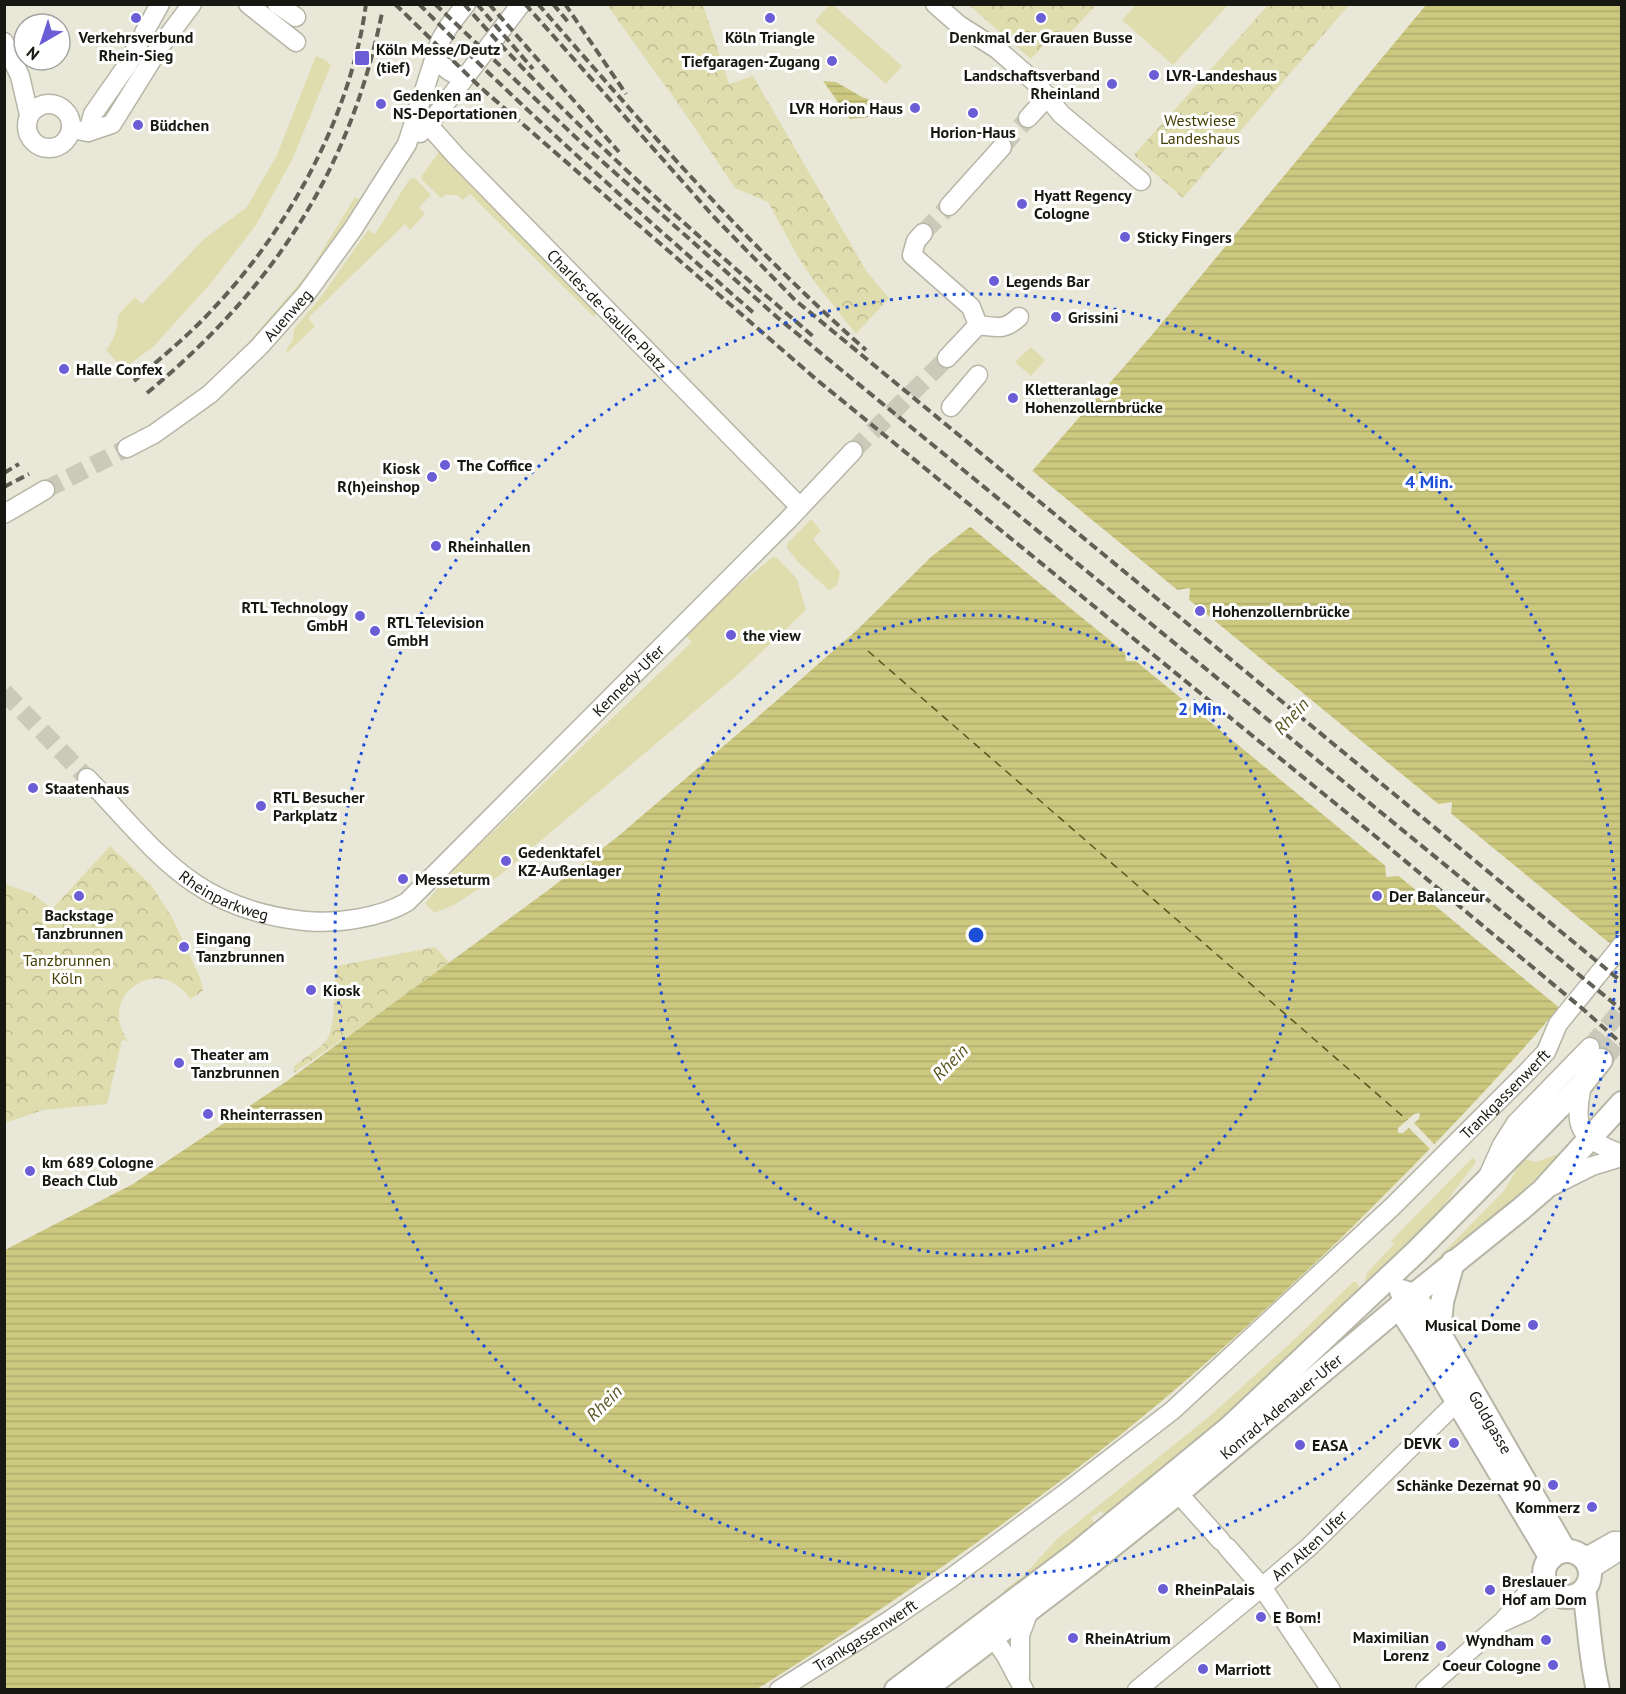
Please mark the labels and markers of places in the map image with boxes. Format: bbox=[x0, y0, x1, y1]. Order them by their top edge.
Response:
marker: Verkehrsverbund Rhein-Sieg bbox=[129, 11, 143, 25]
marker: Köln Triangle bbox=[763, 11, 777, 25]
marker: Denkmal der Grauen Busse bbox=[1034, 11, 1048, 25]
place label: Verkehrsverbund Rhein-Sieg bbox=[78, 27, 193, 65]
place label: Köln Triangle bbox=[725, 27, 815, 47]
place label: Denkmal der Grauen Busse bbox=[949, 27, 1133, 47]
place label: Köln Messe/Deutz (tief) bbox=[376, 39, 500, 77]
marker: Köln Messe/Deutz (tief) bbox=[353, 49, 371, 67]
place label: Tiefgaragen-Zugang bbox=[681, 51, 820, 71]
marker: Tiefgaragen-Zugang bbox=[825, 54, 839, 68]
place label: Landschaftsverband Rheinland bbox=[964, 65, 1100, 103]
place label: LVR-Landeshaus bbox=[1166, 65, 1277, 85]
marker: LVR-Landeshaus bbox=[1147, 68, 1161, 82]
marker: Landschaftsverband Rheinland bbox=[1105, 77, 1119, 91]
place label: Gedenken an NS-Deportationen bbox=[393, 85, 517, 123]
marker: Gedenken an NS-Deportationen bbox=[374, 97, 388, 111]
place label: LVR Horion Haus bbox=[789, 98, 903, 118]
marker: LVR Horion Haus bbox=[908, 101, 922, 115]
marker: Horion-Haus bbox=[966, 106, 980, 120]
place label: Büdchen bbox=[150, 115, 209, 135]
marker: Büdchen bbox=[131, 118, 145, 132]
place label: Horion-Haus bbox=[930, 122, 1016, 142]
place label: Hyatt Regency Cologne bbox=[1034, 185, 1132, 223]
marker: Hyatt Regency Cologne bbox=[1015, 197, 1029, 211]
place label: Sticky Fingers bbox=[1137, 227, 1232, 247]
marker: Sticky Fingers bbox=[1118, 230, 1132, 244]
place label: Legends Bar bbox=[1006, 271, 1090, 291]
marker: Legends Bar bbox=[987, 274, 1001, 288]
place label: Grissini bbox=[1068, 307, 1119, 327]
marker: Grissini bbox=[1049, 310, 1063, 324]
place label: Halle Confex bbox=[76, 359, 163, 379]
marker: Halle Confex bbox=[57, 362, 71, 376]
place label: Kletteranlage Hohenzollernbrücke bbox=[1025, 379, 1163, 417]
marker: Kletteranlage Hohenzollernbrücke bbox=[1006, 391, 1020, 405]
place label: The Coffice bbox=[457, 455, 532, 475]
place label: Kiosk R(h)einshop bbox=[337, 458, 420, 496]
marker: The Coffice bbox=[438, 458, 452, 472]
marker: Kiosk R(h)einshop bbox=[425, 470, 439, 484]
place label: Rheinhallen bbox=[448, 536, 530, 556]
marker: Rheinhallen bbox=[429, 539, 443, 553]
place label: RTL Technology GmbH bbox=[242, 597, 348, 635]
place label: Hohenzollernbrücke bbox=[1212, 601, 1350, 621]
marker: Hohenzollernbrücke bbox=[1193, 604, 1207, 618]
marker: RTL Technology GmbH bbox=[353, 609, 367, 623]
place label: RTL Television GmbH bbox=[387, 612, 484, 650]
marker: RTL Television GmbH bbox=[368, 624, 382, 638]
place label: the view bbox=[743, 625, 801, 645]
marker: the view bbox=[724, 628, 738, 642]
place label: Staatenhaus bbox=[45, 778, 130, 798]
marker: Staatenhaus bbox=[26, 781, 40, 795]
place label: RTL Besucher Parkplatz bbox=[273, 787, 365, 825]
marker: RTL Besucher Parkplatz bbox=[254, 799, 268, 813]
place label: Gedenktafel KZ-Außenlager bbox=[518, 842, 621, 880]
marker: Gedenktafel KZ-Außenlager bbox=[499, 854, 513, 868]
place label: Messeturm bbox=[415, 869, 490, 889]
marker: Messeturm bbox=[396, 872, 410, 886]
place label: Der Balanceur bbox=[1389, 886, 1485, 906]
marker: Backstage Tanzbrunnen bbox=[72, 889, 86, 903]
marker: Der Balanceur bbox=[1370, 889, 1384, 903]
place label: Backstage Tanzbrunnen bbox=[35, 905, 123, 943]
centre of rings bbox=[966, 925, 986, 945]
place label: Eingang Tanzbrunnen bbox=[196, 928, 284, 966]
marker: Eingang Tanzbrunnen bbox=[177, 940, 191, 954]
place label: Kiosk bbox=[323, 980, 361, 1000]
marker: Kiosk bbox=[304, 983, 318, 997]
place label: Theater am Tanzbrunnen bbox=[191, 1044, 279, 1082]
marker: Theater am Tanzbrunnen bbox=[172, 1056, 186, 1070]
place label: Rheinterrassen bbox=[220, 1104, 323, 1124]
marker: Rheinterrassen bbox=[201, 1107, 215, 1121]
place label: km 689 Cologne Beach Club bbox=[42, 1152, 154, 1190]
marker: km 689 Cologne Beach Club bbox=[23, 1164, 37, 1178]
place label: Musical Dome bbox=[1425, 1315, 1521, 1335]
marker: Musical Dome bbox=[1526, 1318, 1540, 1332]
place label: DEVK bbox=[1404, 1433, 1442, 1453]
place label: EASA bbox=[1312, 1435, 1349, 1455]
marker: DEVK bbox=[1447, 1436, 1461, 1450]
marker: EASA bbox=[1293, 1438, 1307, 1452]
place label: Schänke Dezernat 90 bbox=[1397, 1475, 1541, 1495]
marker: Schänke Dezernat 90 bbox=[1546, 1478, 1560, 1492]
place label: Kommerz bbox=[1515, 1497, 1580, 1517]
marker: Kommerz bbox=[1585, 1500, 1599, 1514]
place label: Breslauer Hof am Dom bbox=[1502, 1571, 1587, 1609]
place label: RheinPalais bbox=[1175, 1579, 1255, 1599]
marker: RheinPalais bbox=[1156, 1582, 1170, 1596]
marker: Breslauer Hof am Dom bbox=[1483, 1583, 1497, 1597]
place label: E Bom! bbox=[1273, 1607, 1321, 1627]
marker: E Bom! bbox=[1254, 1610, 1268, 1624]
place label: Maximilian Lorenz bbox=[1353, 1627, 1429, 1665]
place label: RheinAtrium bbox=[1085, 1628, 1171, 1648]
place label: Wyndham bbox=[1466, 1630, 1534, 1650]
marker: RheinAtrium bbox=[1066, 1631, 1080, 1645]
marker: Wyndham bbox=[1539, 1633, 1553, 1647]
marker: Maximilian Lorenz bbox=[1434, 1639, 1448, 1653]
place label: Coeur Cologne bbox=[1442, 1655, 1541, 1675]
marker: Coeur Cologne bbox=[1546, 1658, 1560, 1672]
place label: Marriott bbox=[1215, 1659, 1271, 1679]
marker: Marriott bbox=[1196, 1662, 1210, 1676]

